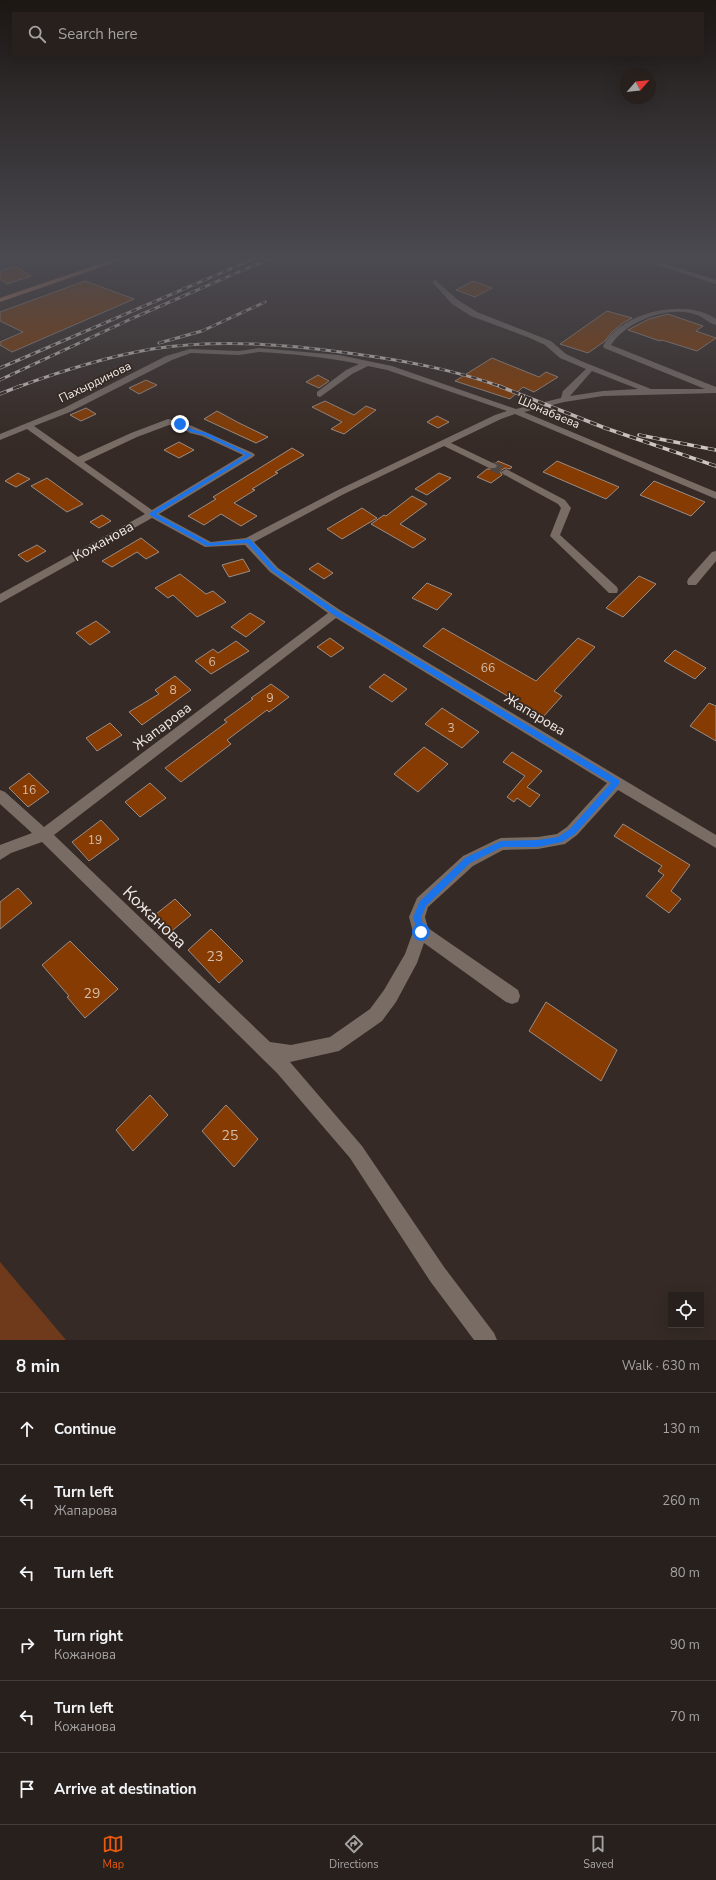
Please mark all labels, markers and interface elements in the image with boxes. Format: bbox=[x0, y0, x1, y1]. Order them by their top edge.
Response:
search box bbox=[12, 12, 704, 56]
icon: search bbox=[26, 23, 48, 45]
text: Search here bbox=[58, 24, 138, 44]
north arrow bbox=[620, 68, 656, 104]
street label: Пахырдинова bbox=[56, 358, 134, 406]
street label: Шонабаева bbox=[516, 392, 582, 432]
route end bbox=[171, 415, 189, 433]
street label: Кожанова bbox=[69, 517, 137, 566]
house number: 6 bbox=[208, 654, 216, 670]
house number: 66 bbox=[481, 660, 495, 676]
house number: 8 bbox=[169, 682, 177, 698]
street label: Жапарова bbox=[501, 689, 569, 740]
house number: 9 bbox=[266, 690, 274, 706]
street label: Жапарова bbox=[129, 698, 195, 755]
house number: 3 bbox=[447, 720, 455, 736]
house number: 16 bbox=[22, 782, 36, 798]
house number: 19 bbox=[88, 832, 102, 848]
street label: Кожанова bbox=[118, 881, 192, 954]
route start bbox=[412, 923, 430, 941]
house number: 23 bbox=[207, 947, 223, 966]
house number: 29 bbox=[84, 984, 100, 1003]
house number: 25 bbox=[222, 1126, 238, 1145]
map controls bbox=[668, 1292, 704, 1328]
button: locate bbox=[668, 1292, 704, 1328]
text: 8 min bbox=[16, 1355, 60, 1378]
text: Walk · 630 m bbox=[622, 1357, 700, 1375]
icon: ahead bbox=[16, 1418, 38, 1440]
text: Continue bbox=[54, 1419, 116, 1439]
text: 130 m bbox=[662, 1420, 700, 1438]
text: Turn left bbox=[54, 1482, 113, 1502]
icon: left bbox=[16, 1490, 38, 1512]
text: 260 m bbox=[662, 1492, 700, 1510]
text: Жапарова bbox=[54, 1502, 117, 1520]
icon: left bbox=[16, 1562, 38, 1584]
text: Turn left bbox=[54, 1563, 113, 1583]
text: 80 m bbox=[670, 1564, 700, 1582]
text: Turn right bbox=[54, 1626, 123, 1646]
icon: right bbox=[16, 1634, 38, 1656]
text: 90 m bbox=[670, 1636, 700, 1654]
text: Кожанова bbox=[54, 1646, 116, 1664]
text: Turn left bbox=[54, 1698, 113, 1718]
icon: left bbox=[16, 1706, 38, 1728]
text: 70 m bbox=[670, 1708, 700, 1726]
text: Кожанова bbox=[54, 1718, 116, 1736]
icon: arrive bbox=[16, 1778, 38, 1800]
text: Arrive at destination bbox=[54, 1779, 197, 1799]
tab: Map bbox=[102, 1833, 124, 1872]
tab: Directions bbox=[329, 1833, 379, 1872]
tab: Saved bbox=[583, 1833, 614, 1872]

